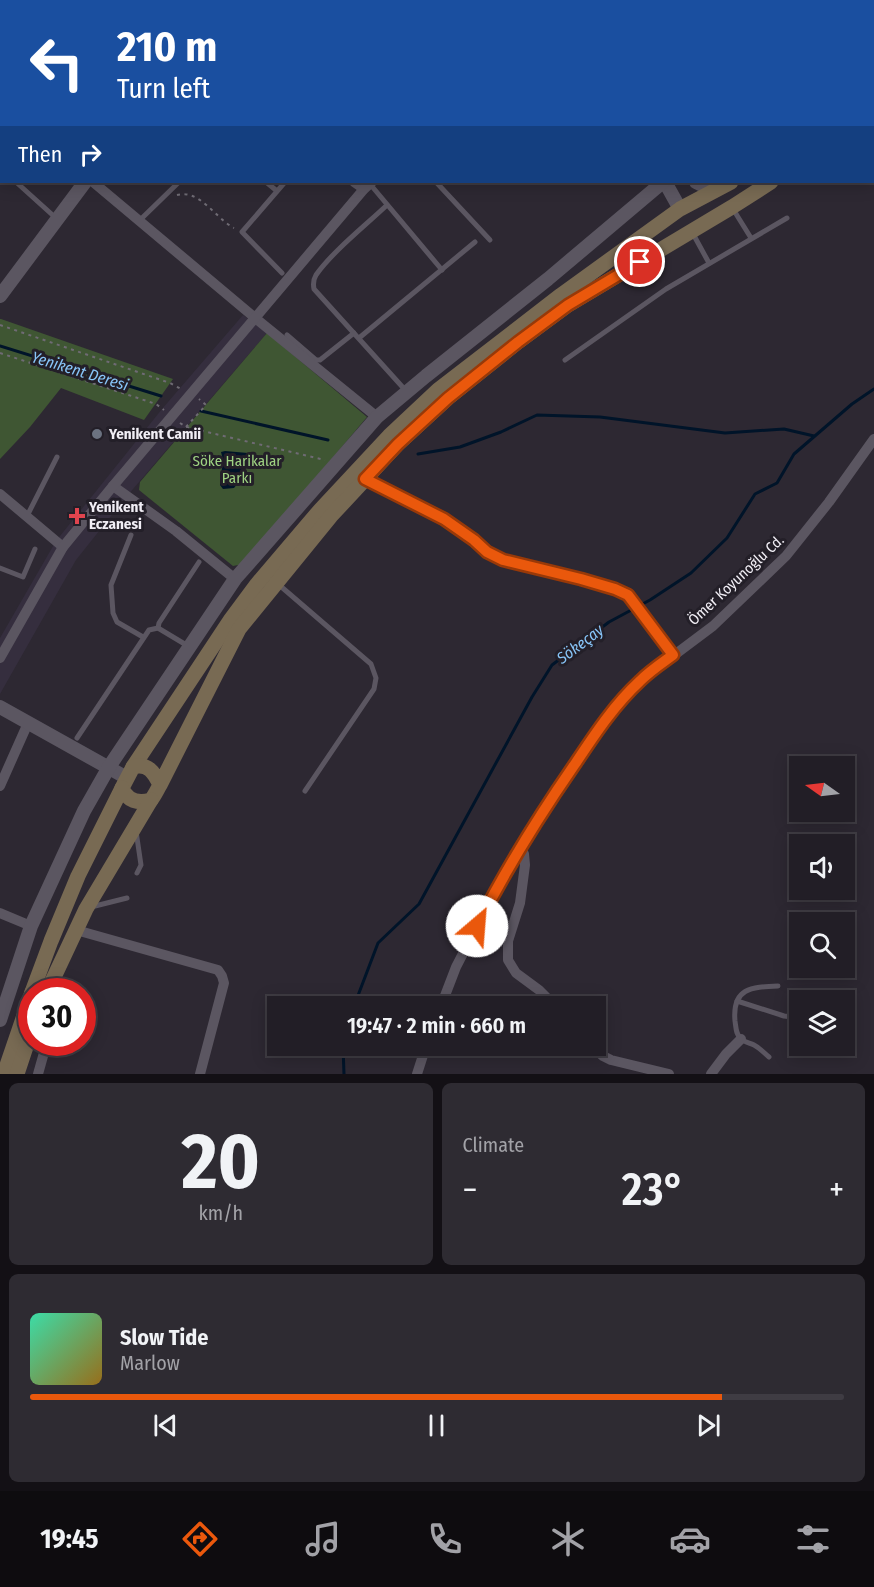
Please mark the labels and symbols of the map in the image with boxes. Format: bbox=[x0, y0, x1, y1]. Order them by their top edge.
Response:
pin bbox=[614, 236, 665, 287]
water label: Yenikent Deresi bbox=[29, 347, 131, 395]
place label: Yenikent Camii bbox=[108, 425, 201, 443]
marker: Yenikent Camii bbox=[90, 427, 104, 441]
park label: Söke Harikalar Parkı bbox=[192, 452, 282, 487]
place label: Yenikent Eczanesi bbox=[88, 498, 144, 533]
marker: Yenikent Eczanesi bbox=[70, 509, 84, 523]
street label: Ömer Koyunoğlu Cd. bbox=[685, 531, 787, 629]
water label: Sökeçay bbox=[552, 620, 608, 668]
north arrow bbox=[789, 756, 855, 822]
position arrow bbox=[445, 894, 509, 958]
speed limit sign: 30 bbox=[18, 978, 96, 1056]

